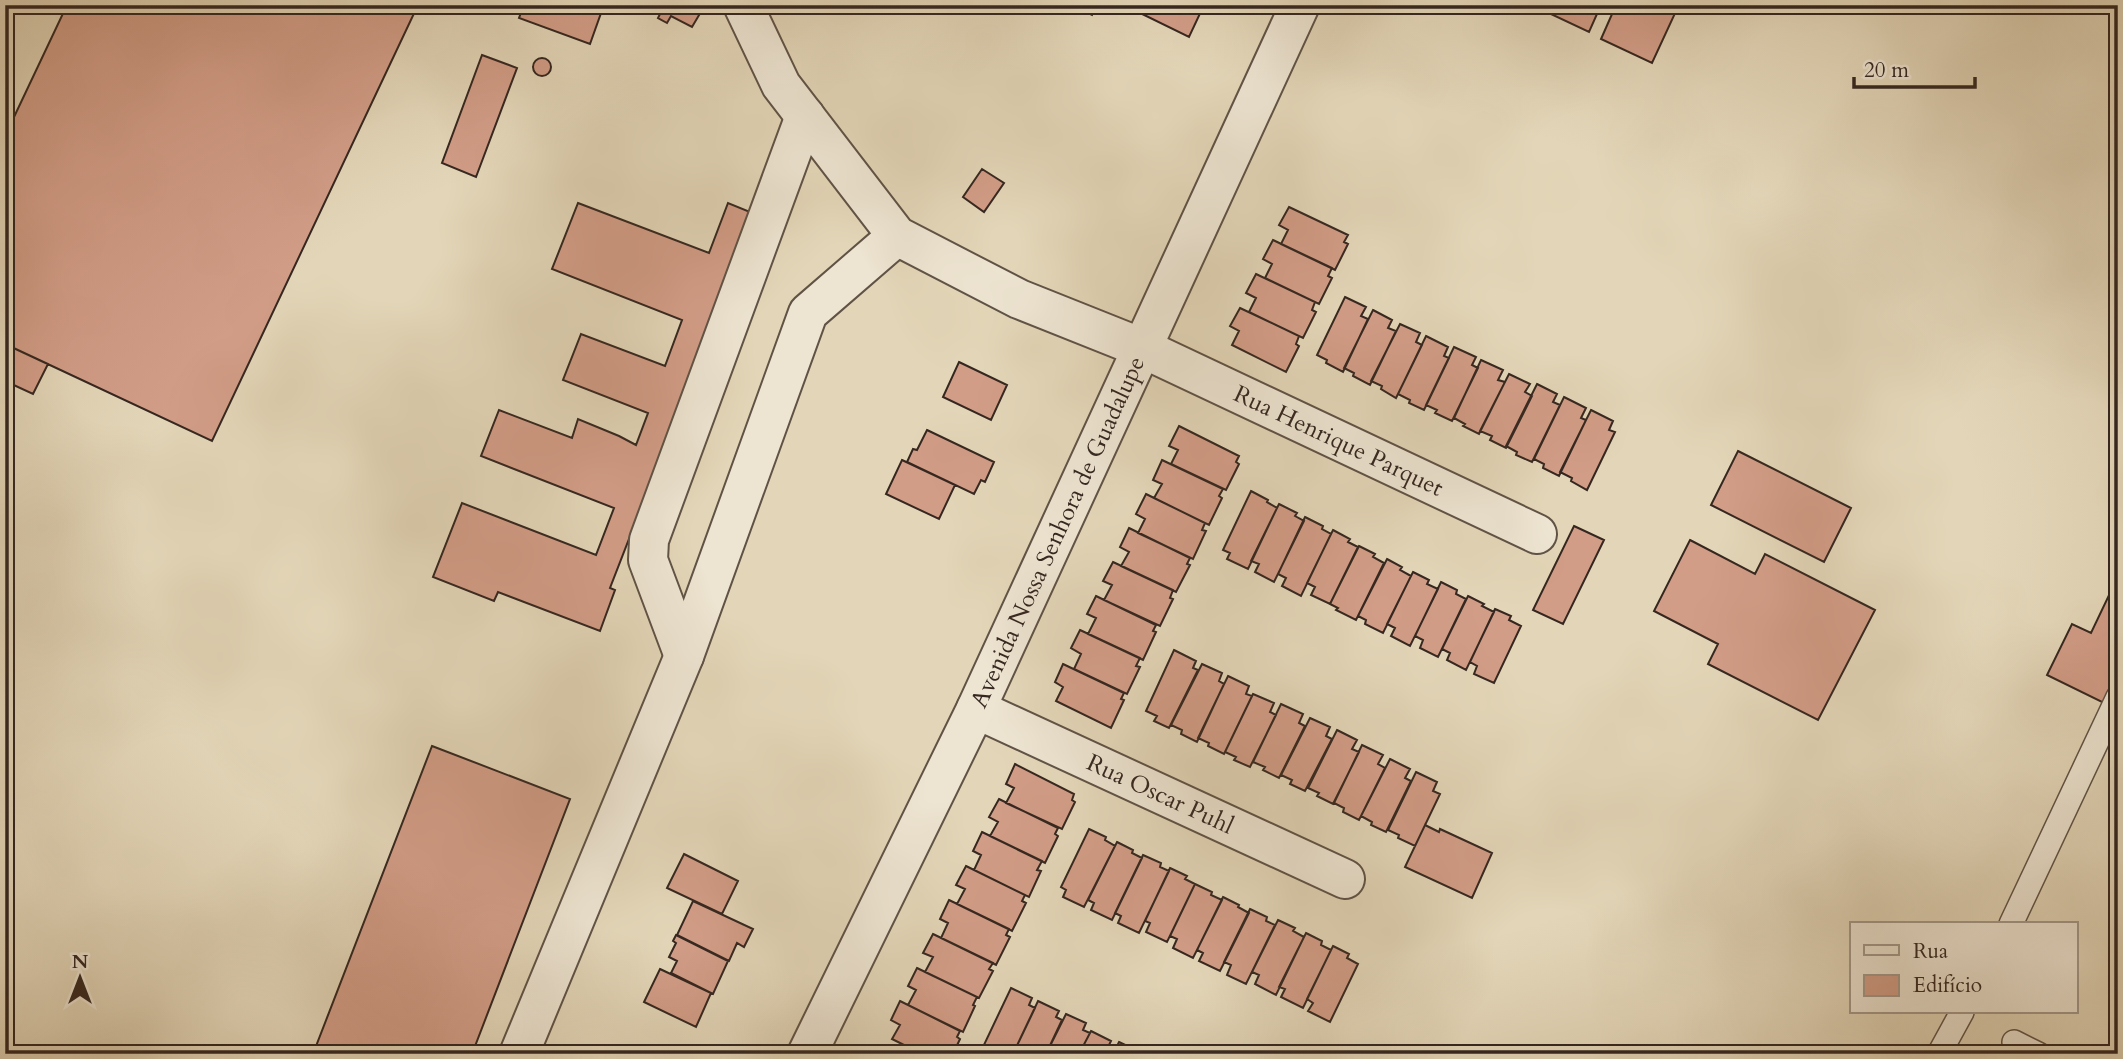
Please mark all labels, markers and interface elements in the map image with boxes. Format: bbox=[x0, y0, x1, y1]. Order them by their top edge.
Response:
scale bar bbox=[1854, 46, 1974, 90]
text: 20 m bbox=[1864, 56, 1909, 85]
street label: Avenida Nossa Senhora de Guadalupe bbox=[962, 351, 1153, 713]
street label: Rua Henrique Parquet bbox=[1228, 377, 1449, 504]
street label: Rua Oscar Puhl bbox=[1081, 746, 1239, 842]
legend bbox=[1850, 922, 2078, 1014]
text: Rua bbox=[1913, 937, 1948, 966]
north arrow bbox=[46, 944, 116, 1014]
text: N bbox=[72, 949, 89, 975]
text: Edifício bbox=[1913, 971, 1982, 1000]

